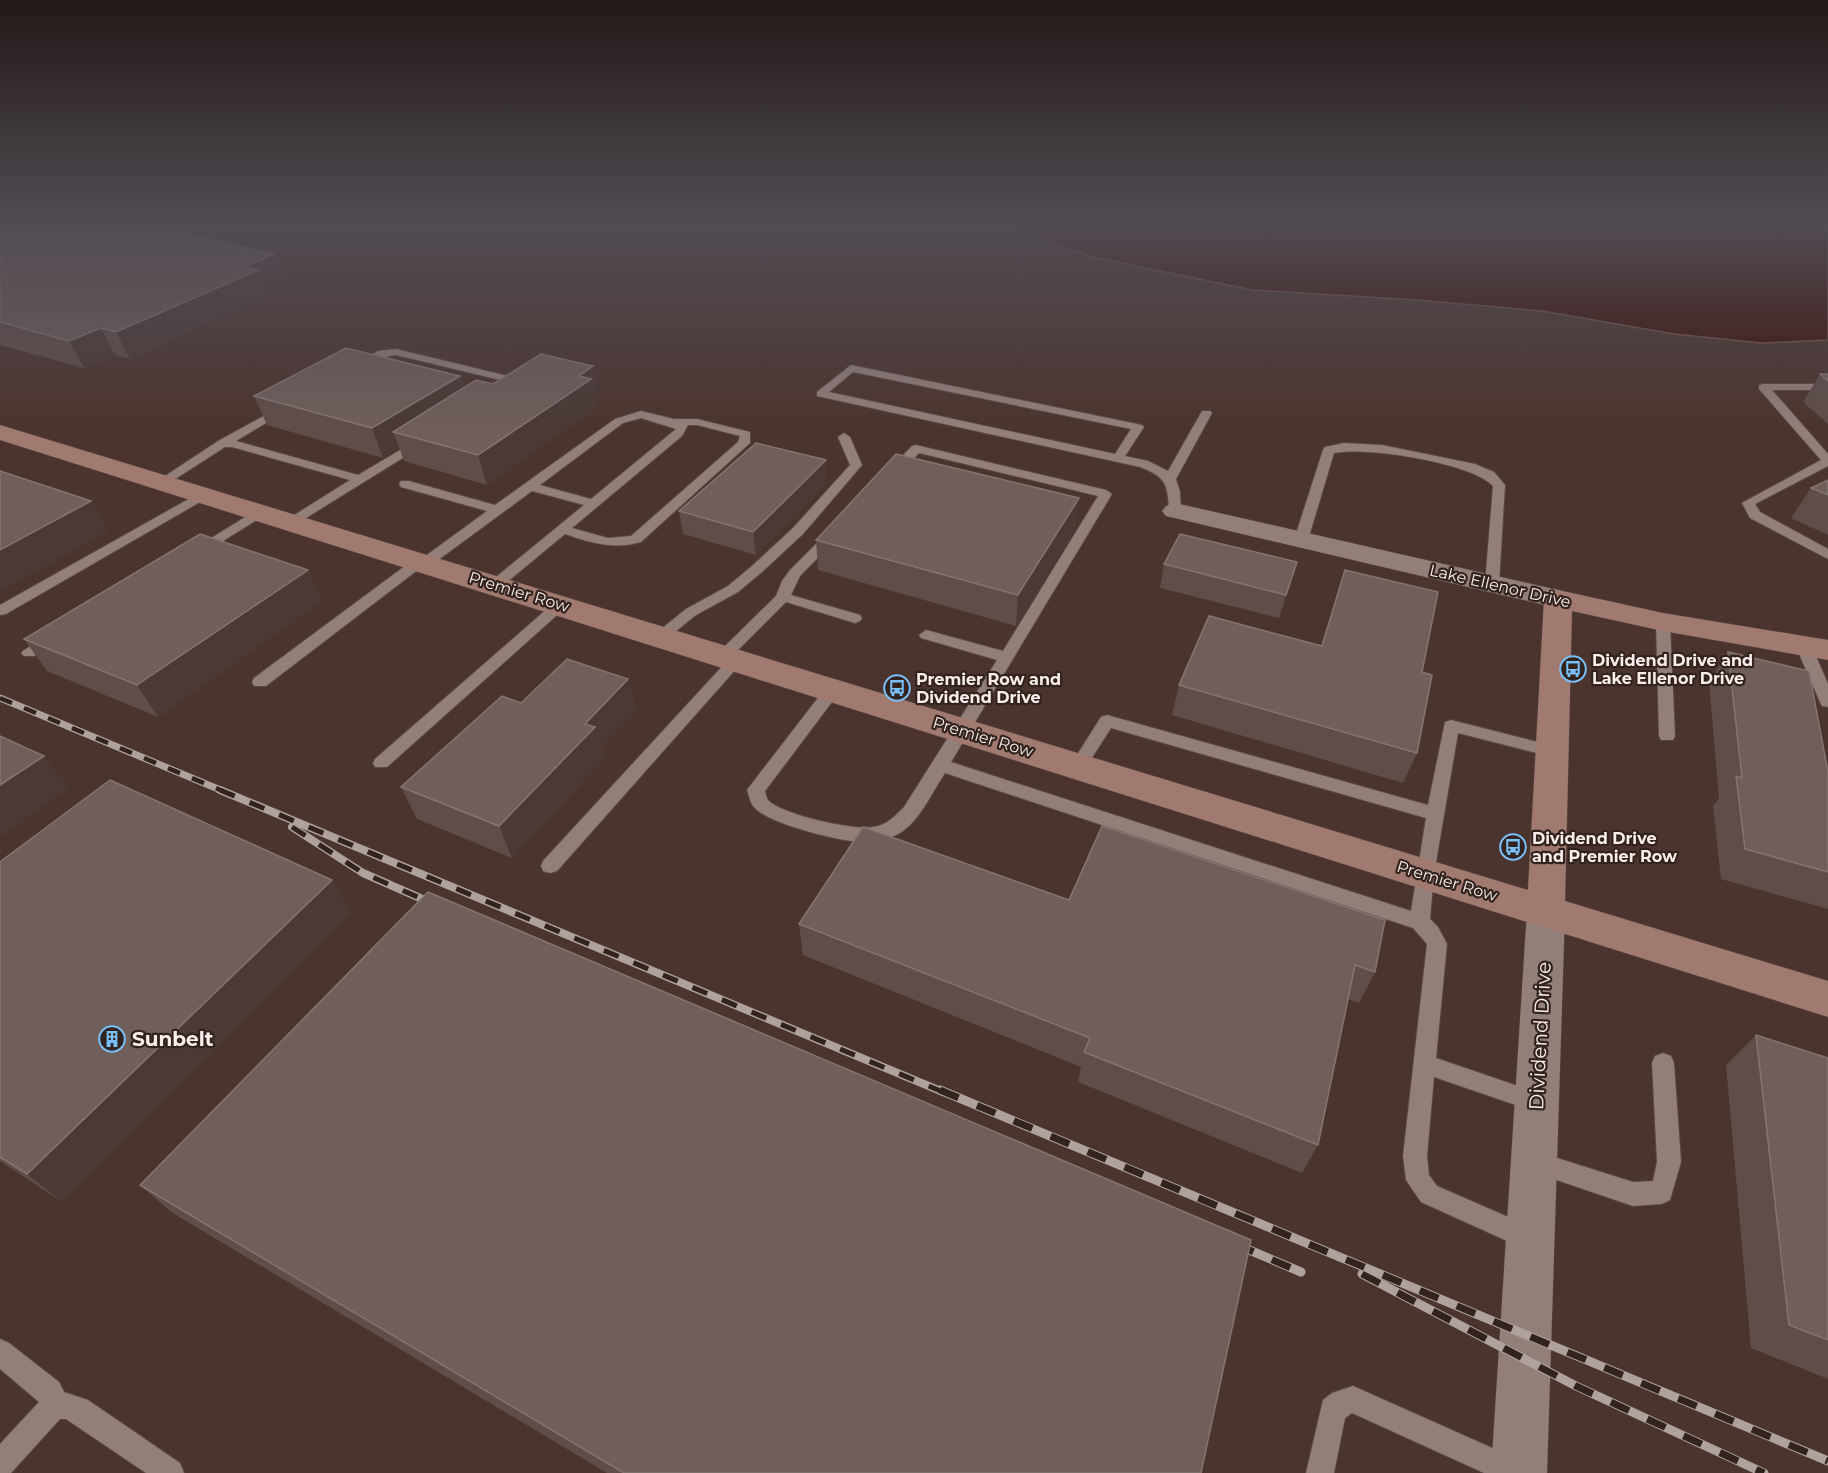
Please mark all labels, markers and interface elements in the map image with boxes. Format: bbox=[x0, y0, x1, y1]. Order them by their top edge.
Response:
street label: Lake Ellenor Drive bbox=[1428, 561, 1572, 611]
street label: Premier Row bbox=[467, 568, 571, 616]
place label: Dividend Drive and Lake Ellenor Drive bbox=[1592, 651, 1753, 688]
bus stop icon: Dividend Drive and Lake Ellenor Drive bbox=[1558, 654, 1588, 684]
place label: Premier Row and Dividend Drive bbox=[916, 670, 1061, 707]
bus stop icon: Premier Row and Dividend Drive bbox=[882, 673, 912, 703]
street label: Premier Row bbox=[931, 713, 1035, 761]
place label: Dividend Drive and Premier Row bbox=[1532, 829, 1677, 866]
bus stop icon: Dividend Drive and Premier Row bbox=[1498, 832, 1528, 862]
street label: Premier Row bbox=[1395, 857, 1499, 905]
street label: Dividend Drive bbox=[1524, 961, 1556, 1111]
building icon: Sunbelt bbox=[97, 1024, 127, 1054]
place label: Sunbelt bbox=[132, 1027, 214, 1051]

